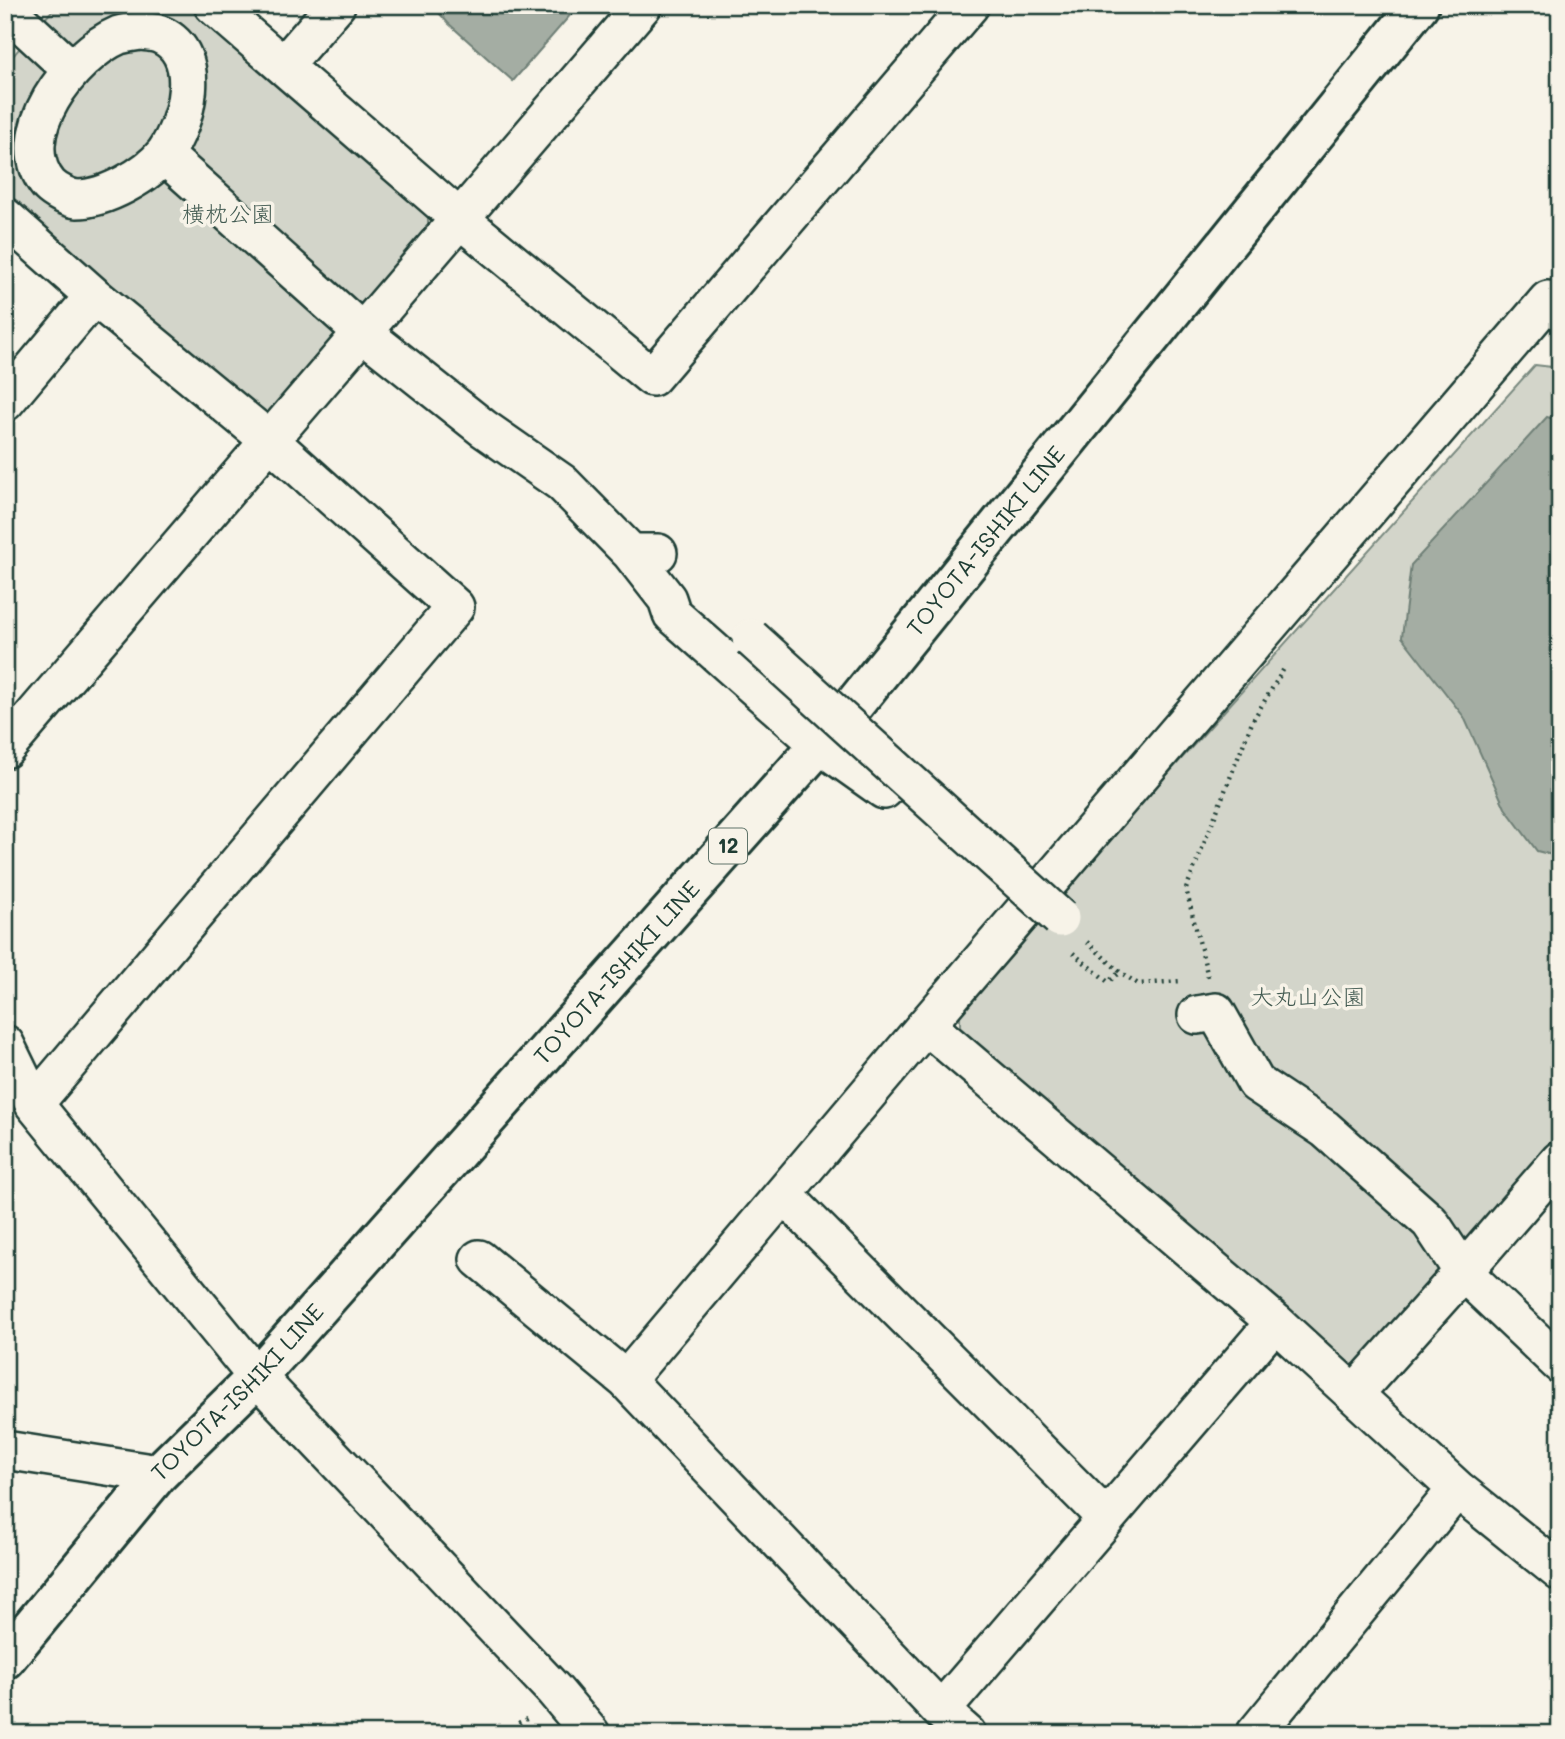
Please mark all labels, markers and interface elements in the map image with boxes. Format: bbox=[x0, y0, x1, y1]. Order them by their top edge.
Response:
park label: 横枕公園 bbox=[182, 198, 274, 228]
street label: TOYOTA-ISHIKI LINE bbox=[899, 439, 1071, 642]
road number: 12 bbox=[709, 828, 747, 864]
street label: TOYOTA-ISHIKI LINE bbox=[526, 874, 706, 1070]
park label: 大丸山公園 bbox=[1251, 981, 1366, 1011]
street label: TOYOTA-ISHIKI LINE bbox=[144, 1297, 330, 1487]

